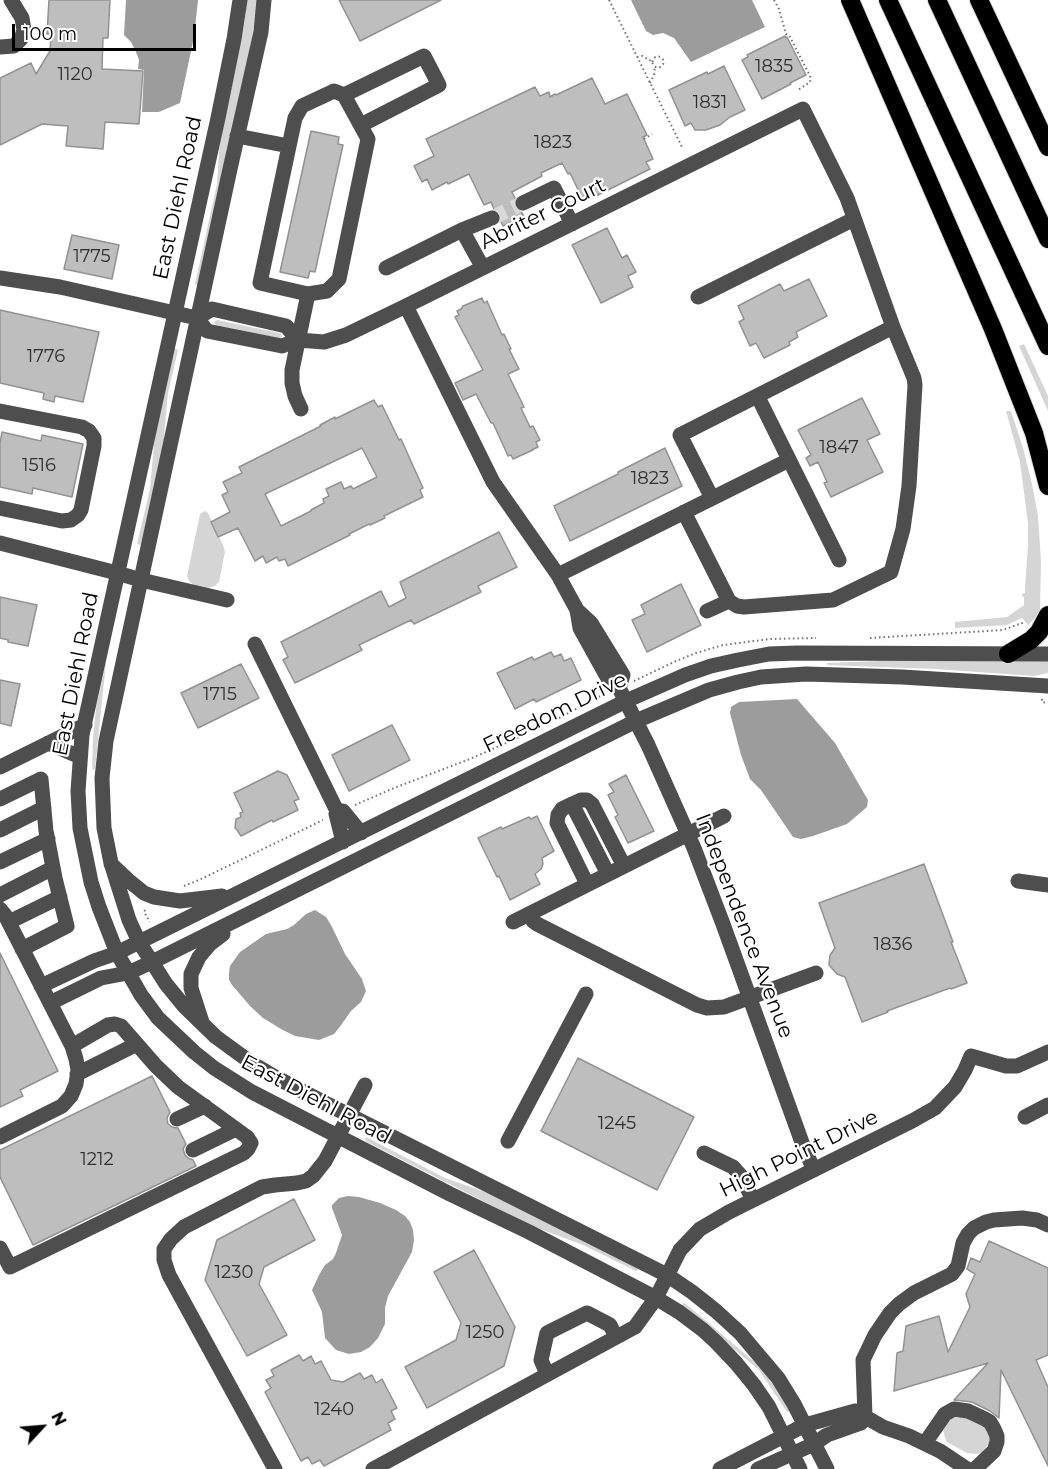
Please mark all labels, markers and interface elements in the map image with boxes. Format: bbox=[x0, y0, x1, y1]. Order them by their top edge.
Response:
scale bar bbox=[15, 12, 200, 50]
text: 100 m bbox=[23, 23, 77, 45]
house number: 1835 bbox=[755, 56, 793, 78]
house number: 1120 bbox=[57, 64, 93, 86]
house number: 1831 bbox=[693, 92, 727, 114]
street label: East Diehl Road bbox=[148, 114, 208, 282]
house number: 1823 bbox=[534, 132, 572, 154]
street label: Abriter Court bbox=[476, 173, 610, 255]
house number: 1775 bbox=[73, 246, 111, 268]
house number: 1776 bbox=[27, 346, 65, 368]
house number: 1847 bbox=[819, 437, 859, 459]
house number: 1516 bbox=[22, 455, 56, 477]
house number: 1823 bbox=[631, 468, 669, 490]
street label: East Diehl Road bbox=[48, 590, 104, 758]
street label: Freedom Drive bbox=[479, 667, 631, 759]
house number: 1715 bbox=[203, 684, 237, 706]
street label: Independence Avenue bbox=[689, 810, 799, 1042]
house number: 1836 bbox=[873, 934, 913, 956]
street label: East Diehl Road bbox=[237, 1050, 395, 1150]
street label: High Point Drive bbox=[715, 1105, 883, 1203]
house number: 1245 bbox=[598, 1113, 636, 1135]
house number: 1212 bbox=[80, 1149, 114, 1171]
house number: 1230 bbox=[215, 1262, 253, 1284]
house number: 1250 bbox=[466, 1322, 504, 1344]
north arrow bbox=[12, 1397, 72, 1457]
house number: 1240 bbox=[314, 1399, 354, 1421]
text: N bbox=[47, 1409, 70, 1429]

